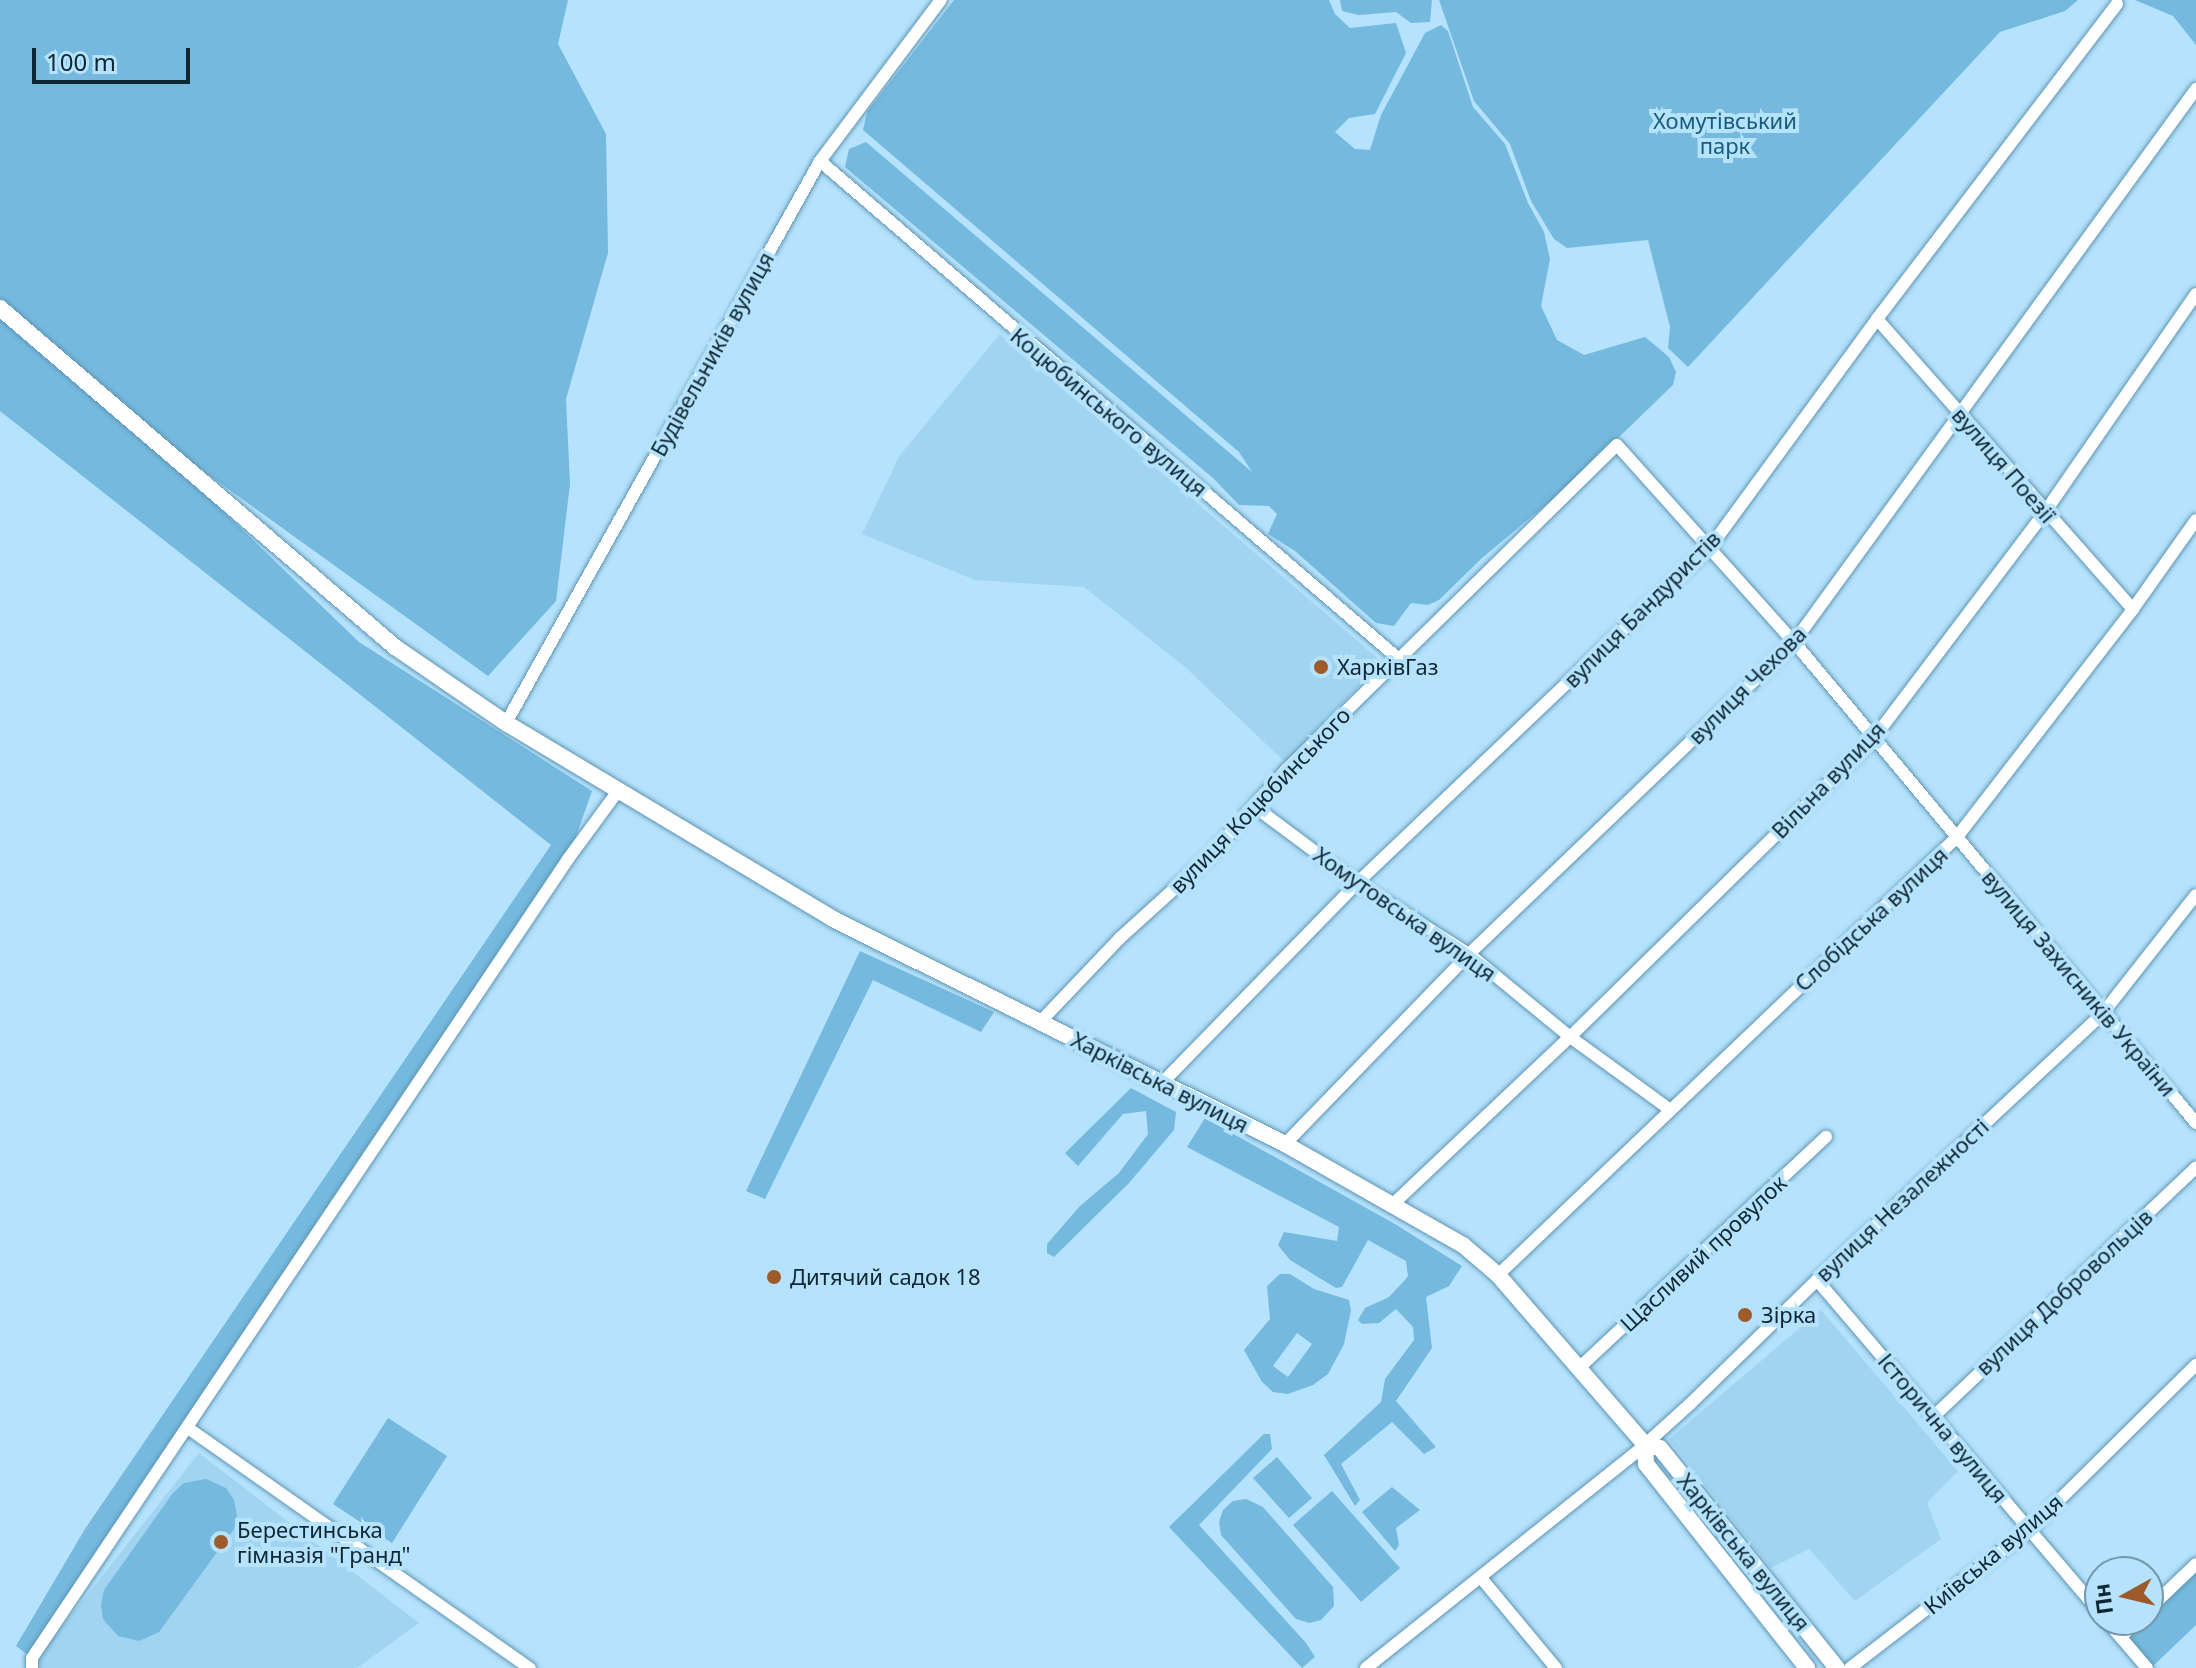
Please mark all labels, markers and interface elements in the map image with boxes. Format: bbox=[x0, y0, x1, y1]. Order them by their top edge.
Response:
scale bar bbox=[36, 32, 194, 82]
text: 100 m bbox=[46, 45, 116, 78]
park label: Хомутівський парк bbox=[1653, 107, 1797, 158]
street label: Будівельників вулиця bbox=[645, 247, 779, 461]
street label: Коцюбинського вулиця bbox=[1005, 322, 1213, 502]
street label: вулиця Поезії bbox=[1947, 402, 2061, 528]
street label: вулиця Бандуристів bbox=[1558, 525, 1726, 693]
street label: вулиця Чехова bbox=[1683, 621, 1811, 749]
place label: ХарківГаз bbox=[1337, 654, 1438, 680]
marker: ХарківГаз bbox=[1312, 658, 1330, 676]
street label: вулиця Коцюбинського bbox=[1164, 702, 1356, 898]
street label: Вільна вулиця bbox=[1766, 716, 1890, 844]
street label: Хомутовська вулиця bbox=[1309, 841, 1501, 987]
street label: Слобідська вулиця bbox=[1789, 841, 1953, 997]
street label: вулиця Захисників України bbox=[1977, 865, 2181, 1101]
street label: Харківська вулиця bbox=[1067, 1026, 1253, 1138]
street label: вулиця Незалежності bbox=[1810, 1113, 1994, 1287]
street label: Щасливий провулок bbox=[1614, 1169, 1792, 1337]
street label: вулиця Добровольців bbox=[1970, 1203, 2158, 1381]
place label: Дитячий садок 18 bbox=[790, 1264, 981, 1290]
marker: Дитячий садок 18 bbox=[765, 1268, 783, 1286]
place label: Зірка bbox=[1761, 1302, 1816, 1328]
marker: Зірка bbox=[1736, 1306, 1754, 1324]
street label: Історична вулиця bbox=[1873, 1348, 2013, 1508]
street label: Харківська вулиця bbox=[1672, 1468, 1816, 1636]
street label: Київська вулиця bbox=[1918, 1488, 2068, 1620]
place label: Берестинська гімназія "Гранд" bbox=[237, 1516, 411, 1568]
marker: Берестинська гімназія "Гранд" bbox=[212, 1533, 230, 1551]
north arrow bbox=[2084, 1556, 2164, 1636]
text: Пн bbox=[2085, 1582, 2119, 1617]

